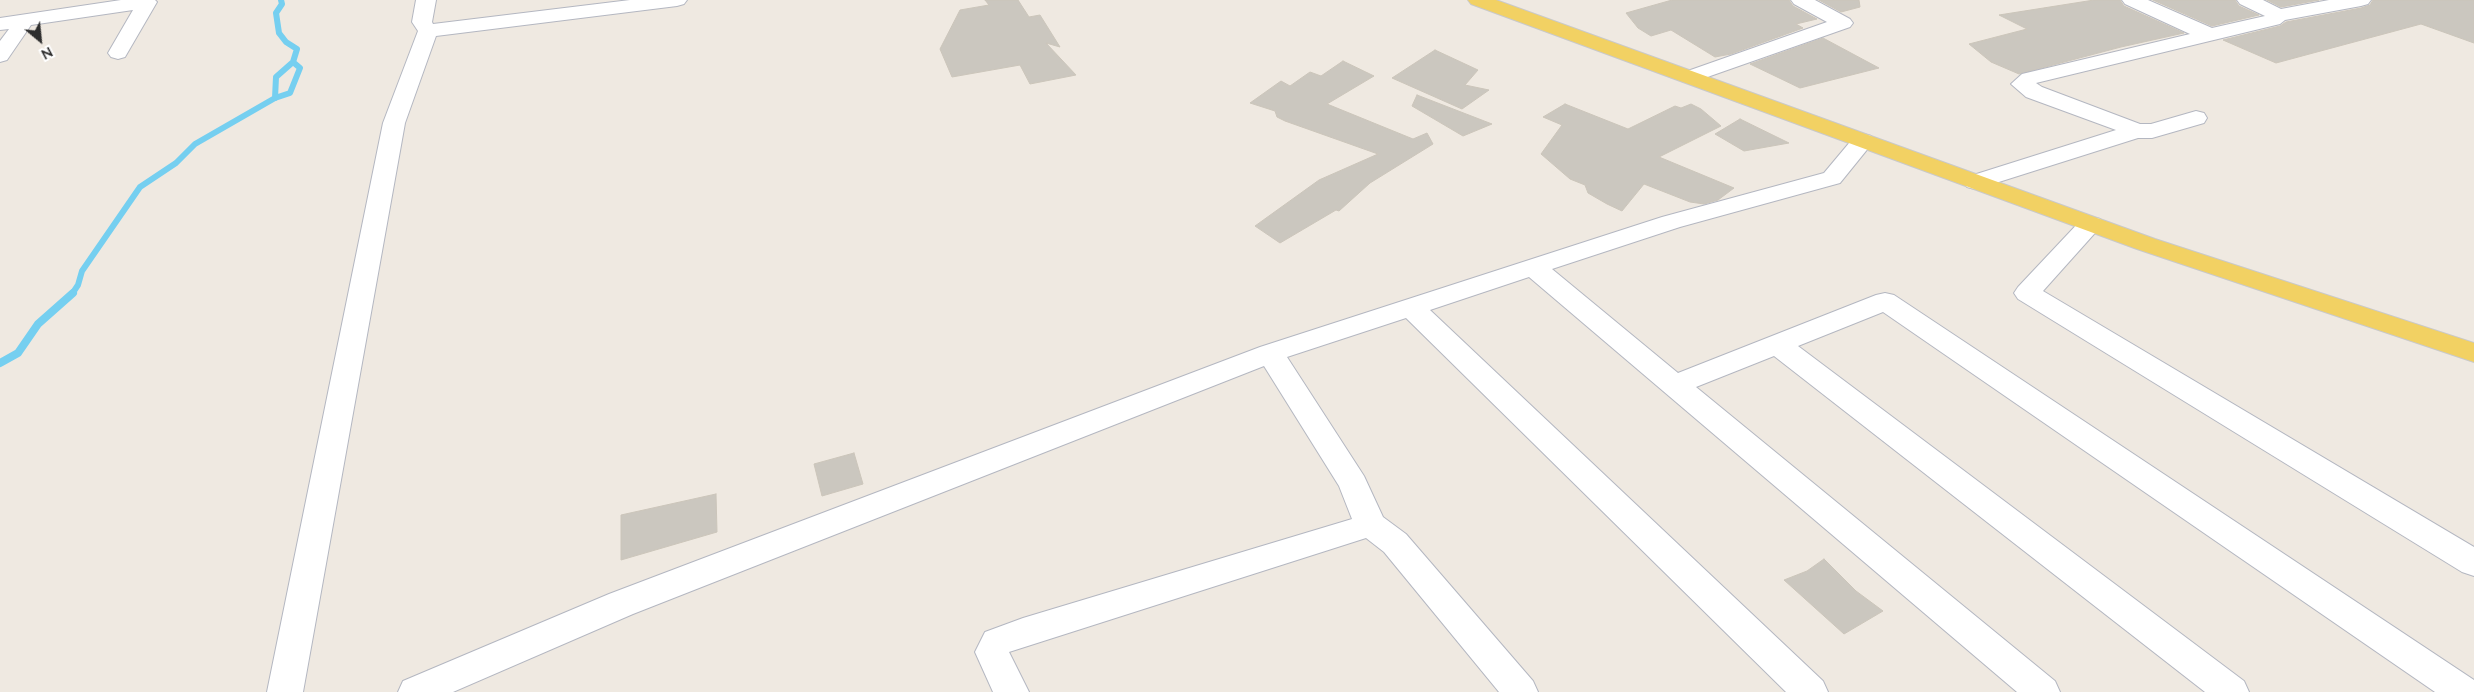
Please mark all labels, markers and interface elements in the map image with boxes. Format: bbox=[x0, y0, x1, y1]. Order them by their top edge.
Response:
north arrow bbox=[15, 15, 65, 65]
text: N bbox=[38, 43, 56, 64]

